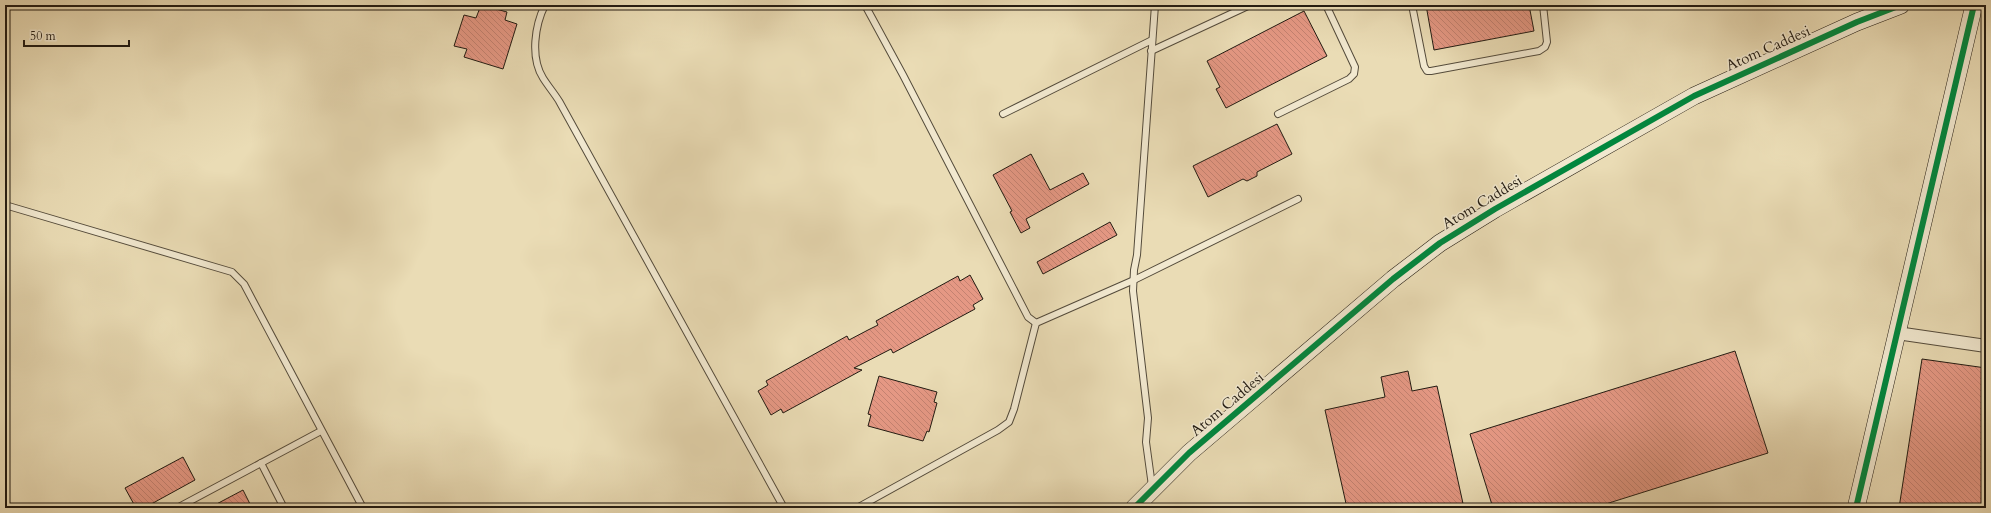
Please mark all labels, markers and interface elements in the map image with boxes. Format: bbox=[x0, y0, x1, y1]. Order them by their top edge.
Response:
street label: Atom Caddesi bbox=[1723, 21, 1813, 75]
scale bar bbox=[24, 22, 129, 48]
text: 50 m bbox=[30, 28, 57, 44]
street label: Atom Caddesi bbox=[1438, 170, 1526, 234]
street label: Atom Caddesi bbox=[1186, 367, 1268, 441]

